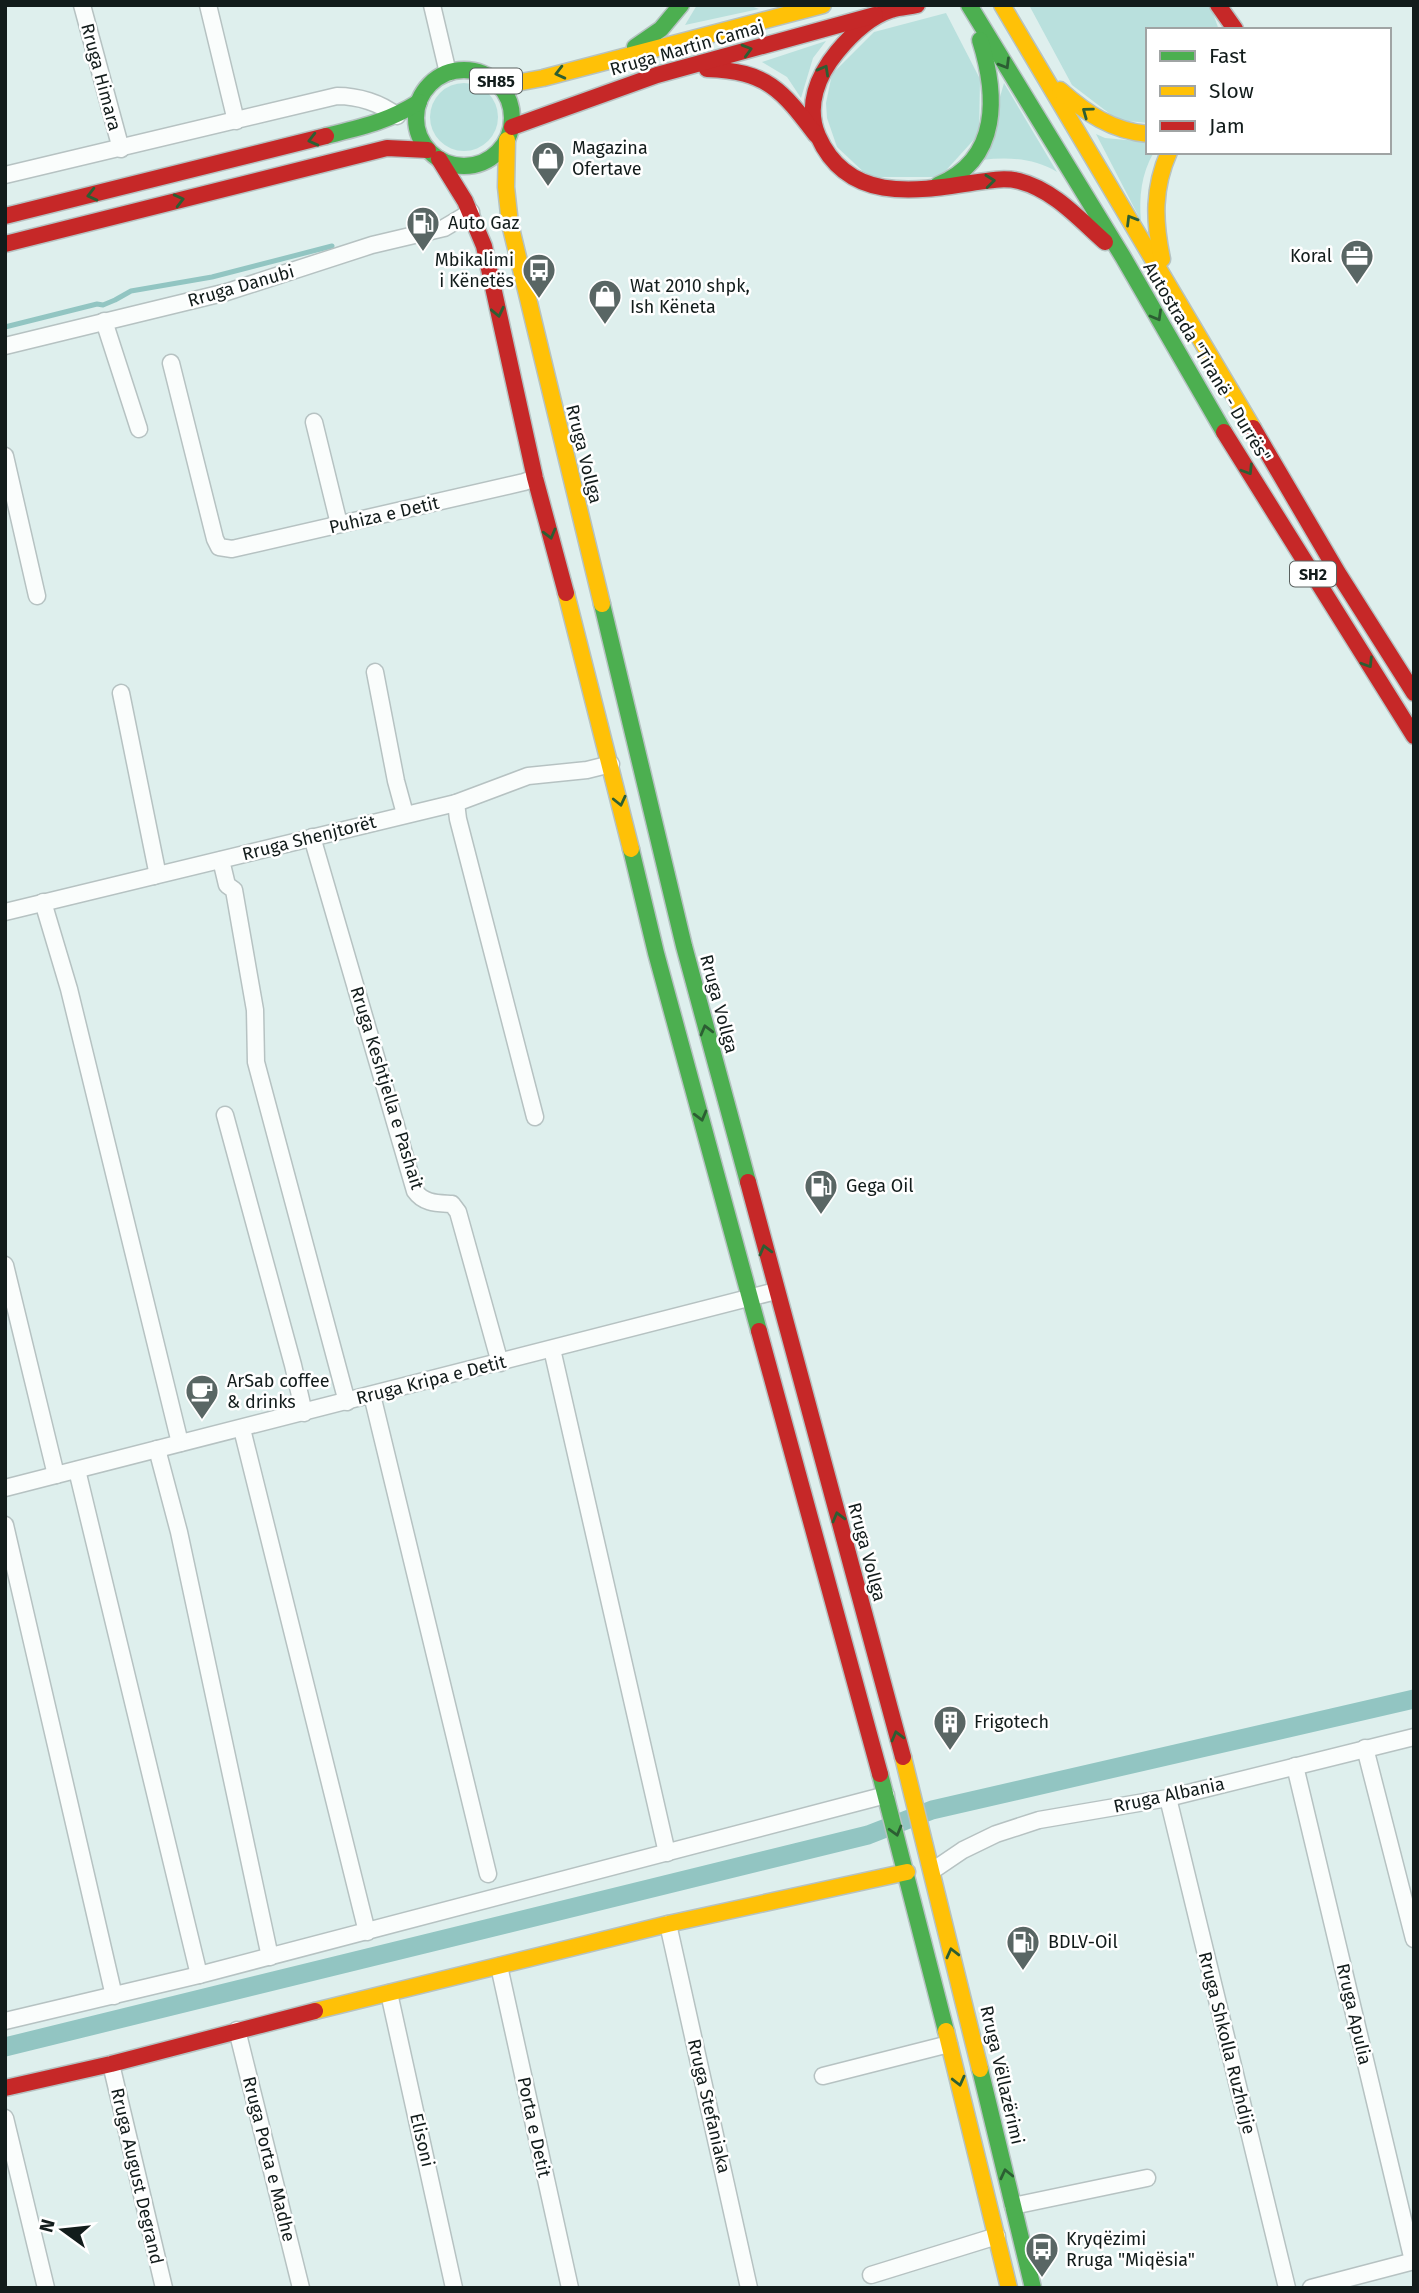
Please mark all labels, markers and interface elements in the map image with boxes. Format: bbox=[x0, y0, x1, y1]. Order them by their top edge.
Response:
street label: Rruga Martin Camaj bbox=[607, 15, 767, 81]
street label: Rruga Himara bbox=[76, 21, 126, 133]
legend bbox=[1146, 28, 1391, 154]
text: Fast bbox=[1209, 43, 1247, 69]
one-way arrow bbox=[741, 44, 753, 59]
one-way arrow bbox=[997, 56, 1010, 69]
one-way arrow bbox=[816, 64, 829, 77]
one-way arrow bbox=[555, 65, 567, 80]
road number: SH85 bbox=[470, 68, 522, 94]
text: Slow bbox=[1209, 78, 1254, 104]
one-way arrow bbox=[1082, 108, 1095, 120]
text: Jam bbox=[1209, 113, 1245, 139]
one-way arrow bbox=[307, 132, 319, 146]
place label: Magazina Ofertave bbox=[572, 137, 648, 180]
shop icon: Magazina Ofertave bbox=[529, 139, 567, 188]
one-way arrow bbox=[985, 174, 996, 189]
one-way arrow bbox=[86, 187, 98, 201]
one-way arrow bbox=[173, 194, 185, 208]
fuel station icon: Auto Gaz bbox=[404, 204, 442, 253]
place label: Auto Gaz bbox=[448, 212, 519, 234]
one-way arrow bbox=[1126, 215, 1139, 228]
office icon: Koral bbox=[1338, 237, 1376, 286]
place label: Koral bbox=[1290, 245, 1332, 267]
place label: Mbikalimi i Kënetës bbox=[435, 249, 514, 292]
bus stop icon: Mbikalimi i Kënetës bbox=[520, 251, 558, 300]
street label: Autostrada "Tiranë - Durrës" bbox=[1138, 258, 1276, 466]
street label: Rruga Danubi bbox=[185, 260, 297, 312]
place label: Wat 2010 shpk, Ish Këneta bbox=[630, 275, 750, 318]
shop icon: Wat 2010 shpk, Ish Këneta bbox=[586, 277, 624, 326]
one-way arrow bbox=[490, 306, 505, 318]
one-way arrow bbox=[1149, 309, 1162, 321]
street label: Rruga Vollga bbox=[561, 402, 607, 506]
one-way arrow bbox=[1240, 462, 1253, 475]
street label: Puhiza e Detit bbox=[327, 492, 442, 538]
one-way arrow bbox=[541, 528, 556, 540]
road number: SH2 bbox=[1290, 562, 1336, 586]
one-way arrow bbox=[1360, 655, 1373, 668]
one-way arrow bbox=[612, 795, 626, 807]
street label: Rruga Shenjtorët bbox=[240, 811, 379, 865]
street label: Rruga Vollga bbox=[695, 952, 743, 1056]
street label: Rruga Keshtjella e Pashait bbox=[346, 984, 429, 1193]
one-way arrow bbox=[700, 1024, 714, 1036]
one-way arrow bbox=[693, 1110, 707, 1122]
fuel station icon: Gega Oil bbox=[802, 1167, 840, 1216]
place label: Gega Oil bbox=[846, 1175, 914, 1197]
one-way arrow bbox=[759, 1244, 773, 1256]
street label: Rruga Kripa e Detit bbox=[354, 1351, 509, 1409]
place label: ArSab coffee & drinks bbox=[227, 1370, 330, 1413]
cafe icon: ArSab coffee & drinks bbox=[183, 1372, 221, 1421]
street label: Rruga Vollga bbox=[843, 1500, 891, 1604]
one-way arrow bbox=[831, 1511, 846, 1523]
building icon: Frigotech bbox=[931, 1703, 969, 1752]
place label: Frigotech bbox=[974, 1711, 1049, 1733]
one-way arrow bbox=[891, 1730, 906, 1742]
street label: Rruga Albania bbox=[1111, 1772, 1227, 1818]
one-way arrow bbox=[888, 1825, 902, 1837]
fuel station icon: BDLV-Oil bbox=[1004, 1923, 1042, 1972]
place label: BDLV-Oil bbox=[1048, 1931, 1118, 1953]
one-way arrow bbox=[946, 1947, 960, 1959]
street label: Rruga Shkolla Ruzhdije bbox=[1194, 1949, 1260, 2137]
street label: Rruga Apulia bbox=[1332, 1961, 1376, 2067]
street label: Rruga Vëllazërimi bbox=[975, 2004, 1029, 2146]
street label: Rruga Stefaniaka bbox=[683, 2037, 735, 2175]
street label: Rruga Porta e Madhe bbox=[238, 2074, 300, 2244]
street label: Porta e Detit bbox=[513, 2075, 556, 2180]
one-way arrow bbox=[950, 2075, 965, 2087]
street label: Rruga August Degrand bbox=[106, 2086, 168, 2266]
street label: Elisoni bbox=[405, 2111, 439, 2169]
one-way arrow bbox=[1000, 2168, 1014, 2180]
north arrow bbox=[28, 2195, 98, 2265]
text: N bbox=[34, 2217, 60, 2235]
place label: Kryqëzimi Rruga "Miqësia" bbox=[1066, 2228, 1195, 2271]
bus stop icon: Kryqëzimi Rruga "Miqësia" bbox=[1023, 2230, 1061, 2279]

